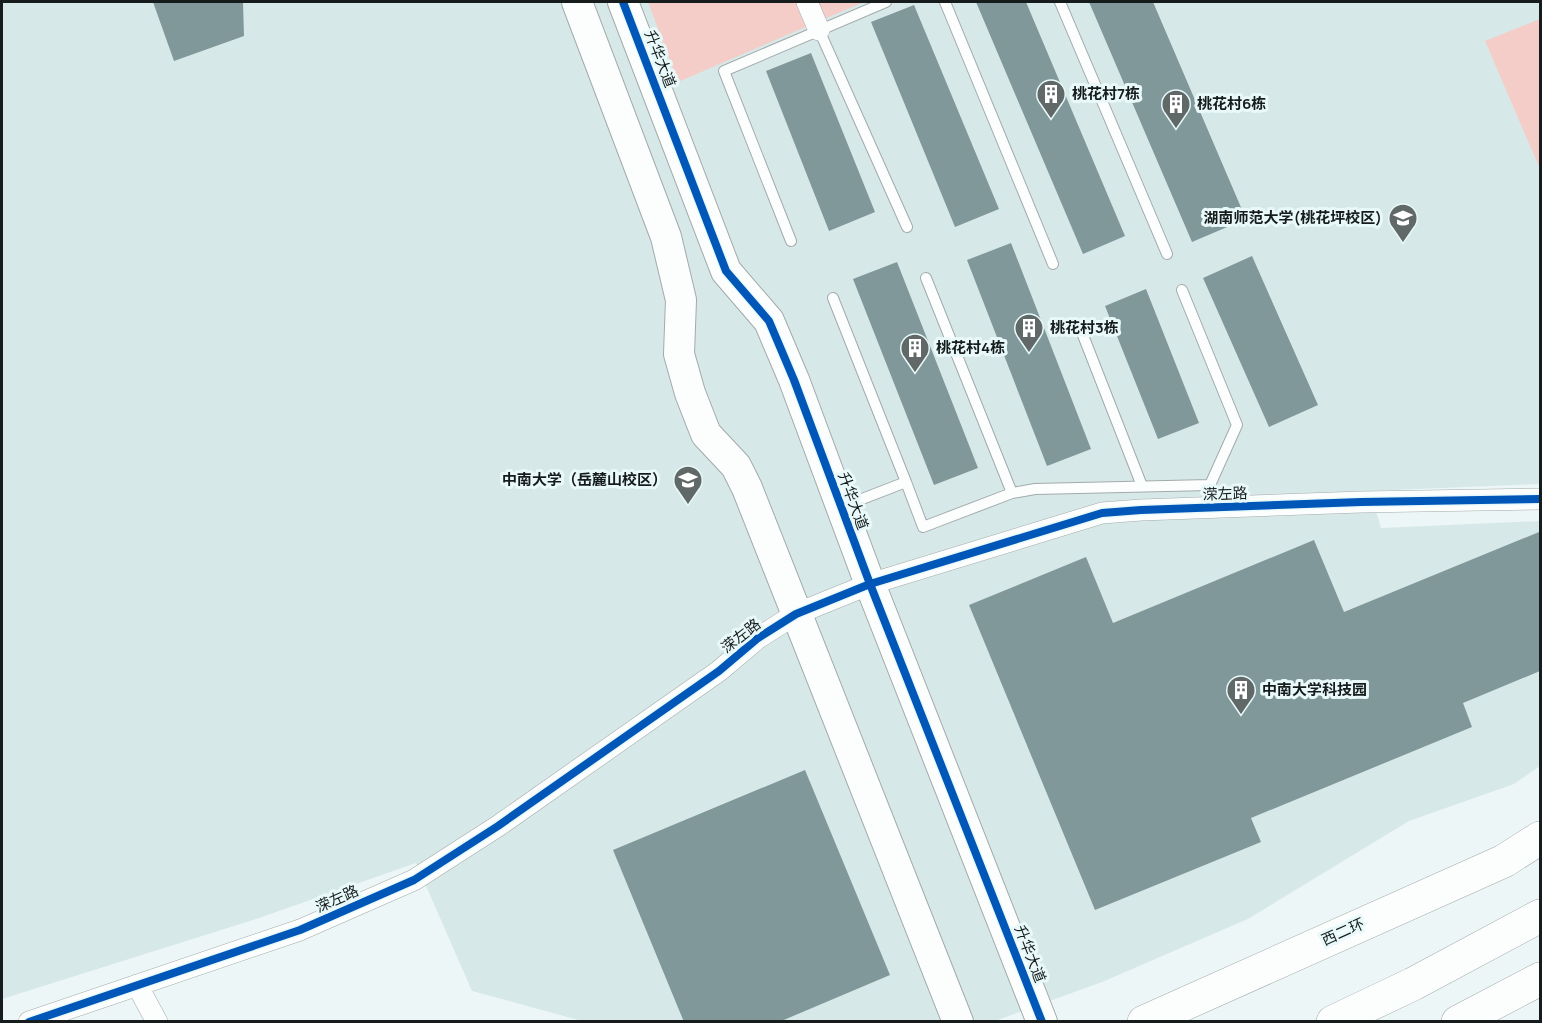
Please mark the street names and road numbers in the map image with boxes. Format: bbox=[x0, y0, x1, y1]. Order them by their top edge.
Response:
street label: 升华大道 bbox=[640, 27, 681, 91]
street label: 升华大道 bbox=[833, 469, 874, 533]
street label: 溁左路 bbox=[1202, 482, 1248, 505]
street label: 溁左路 bbox=[716, 613, 765, 658]
street label: 溁左路 bbox=[312, 880, 362, 917]
street label: 西二环 bbox=[1318, 913, 1368, 950]
street label: 升华大道 bbox=[1010, 922, 1051, 986]

